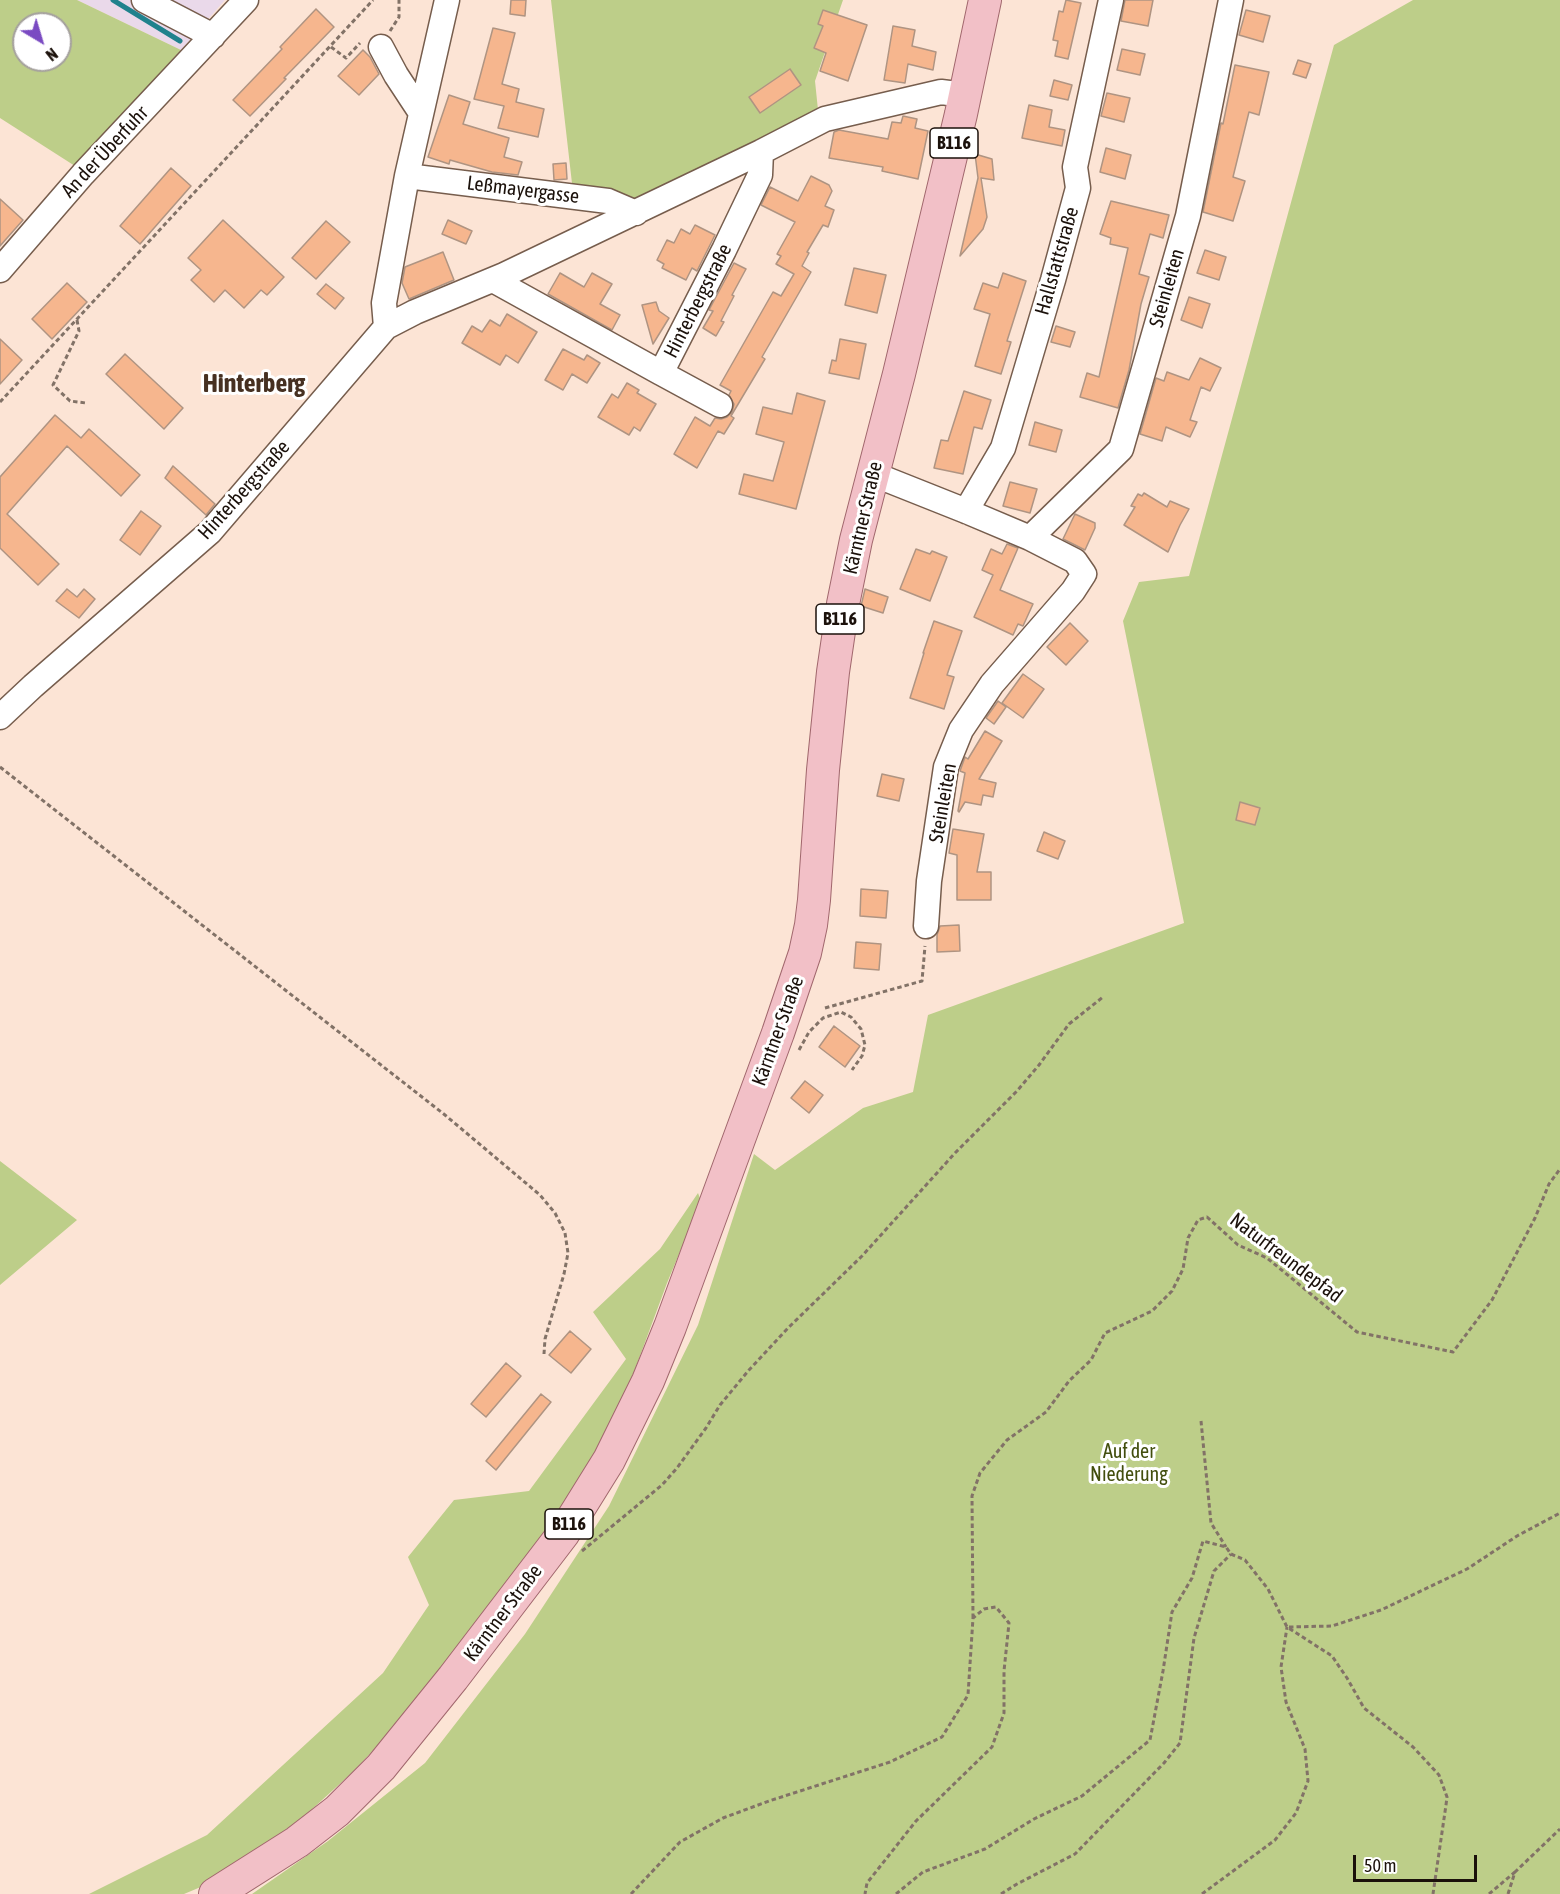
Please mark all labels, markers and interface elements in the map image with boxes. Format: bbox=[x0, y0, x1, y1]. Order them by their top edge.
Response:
north arrow bbox=[12, 12, 72, 72]
text: N bbox=[43, 45, 61, 65]
street label: An der Überfuhr bbox=[57, 101, 153, 203]
road number: B116 bbox=[930, 128, 978, 158]
street label: Leßmayergasse bbox=[465, 171, 581, 209]
street label: Hallstattstraße bbox=[1030, 204, 1084, 318]
street label: Hinterbergstraße bbox=[659, 240, 737, 362]
street label: Steinleiten bbox=[1144, 246, 1190, 330]
district label: Hinterberg bbox=[203, 368, 305, 400]
street label: Hinterbergstraße bbox=[193, 436, 295, 544]
street label: Kärntner Straße bbox=[838, 459, 888, 577]
road number: B116 bbox=[816, 604, 864, 634]
street label: Steinleiten bbox=[924, 761, 962, 845]
street label: Kärntner Straße bbox=[747, 973, 809, 1089]
street label: Naturfreundepfad bbox=[1225, 1208, 1347, 1308]
park label: Auf der Niederung bbox=[1090, 1440, 1168, 1487]
road number: B116 bbox=[545, 1509, 593, 1539]
street label: Kärntner Straße bbox=[459, 1560, 547, 1666]
scale bar bbox=[1356, 1843, 1480, 1881]
text: 50 m bbox=[1364, 1855, 1396, 1876]

